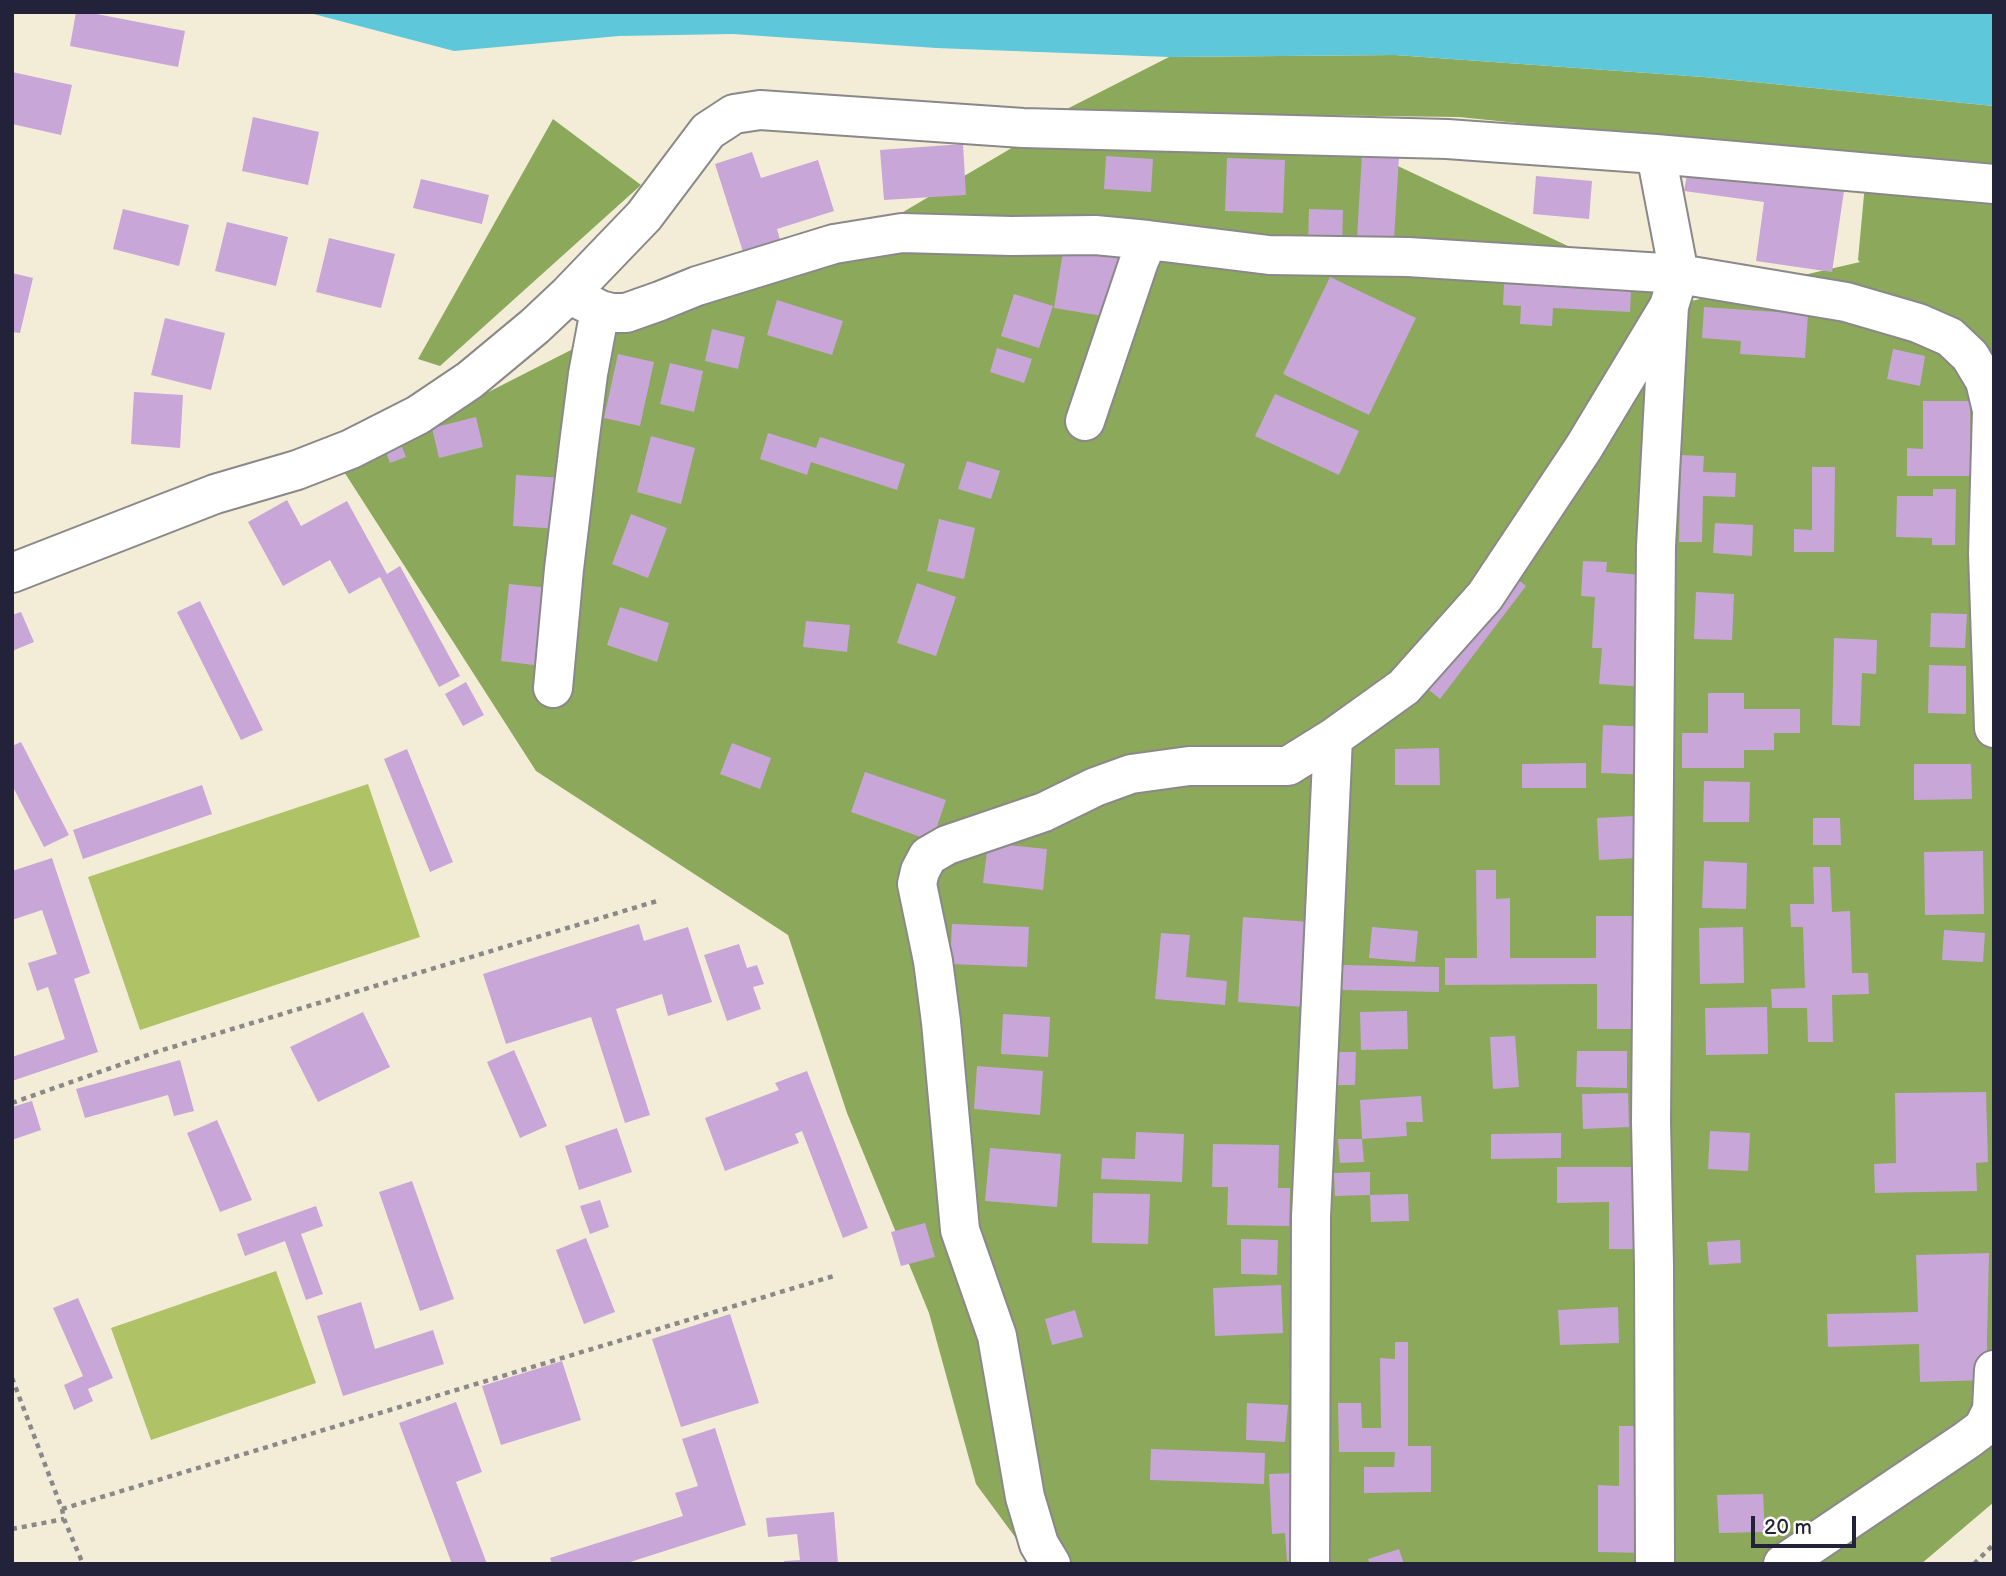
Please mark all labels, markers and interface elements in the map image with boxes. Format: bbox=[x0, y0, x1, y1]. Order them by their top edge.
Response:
scale bar bbox=[1754, 1502, 1859, 1546]
text: 20 m bbox=[1764, 1515, 1812, 1540]

